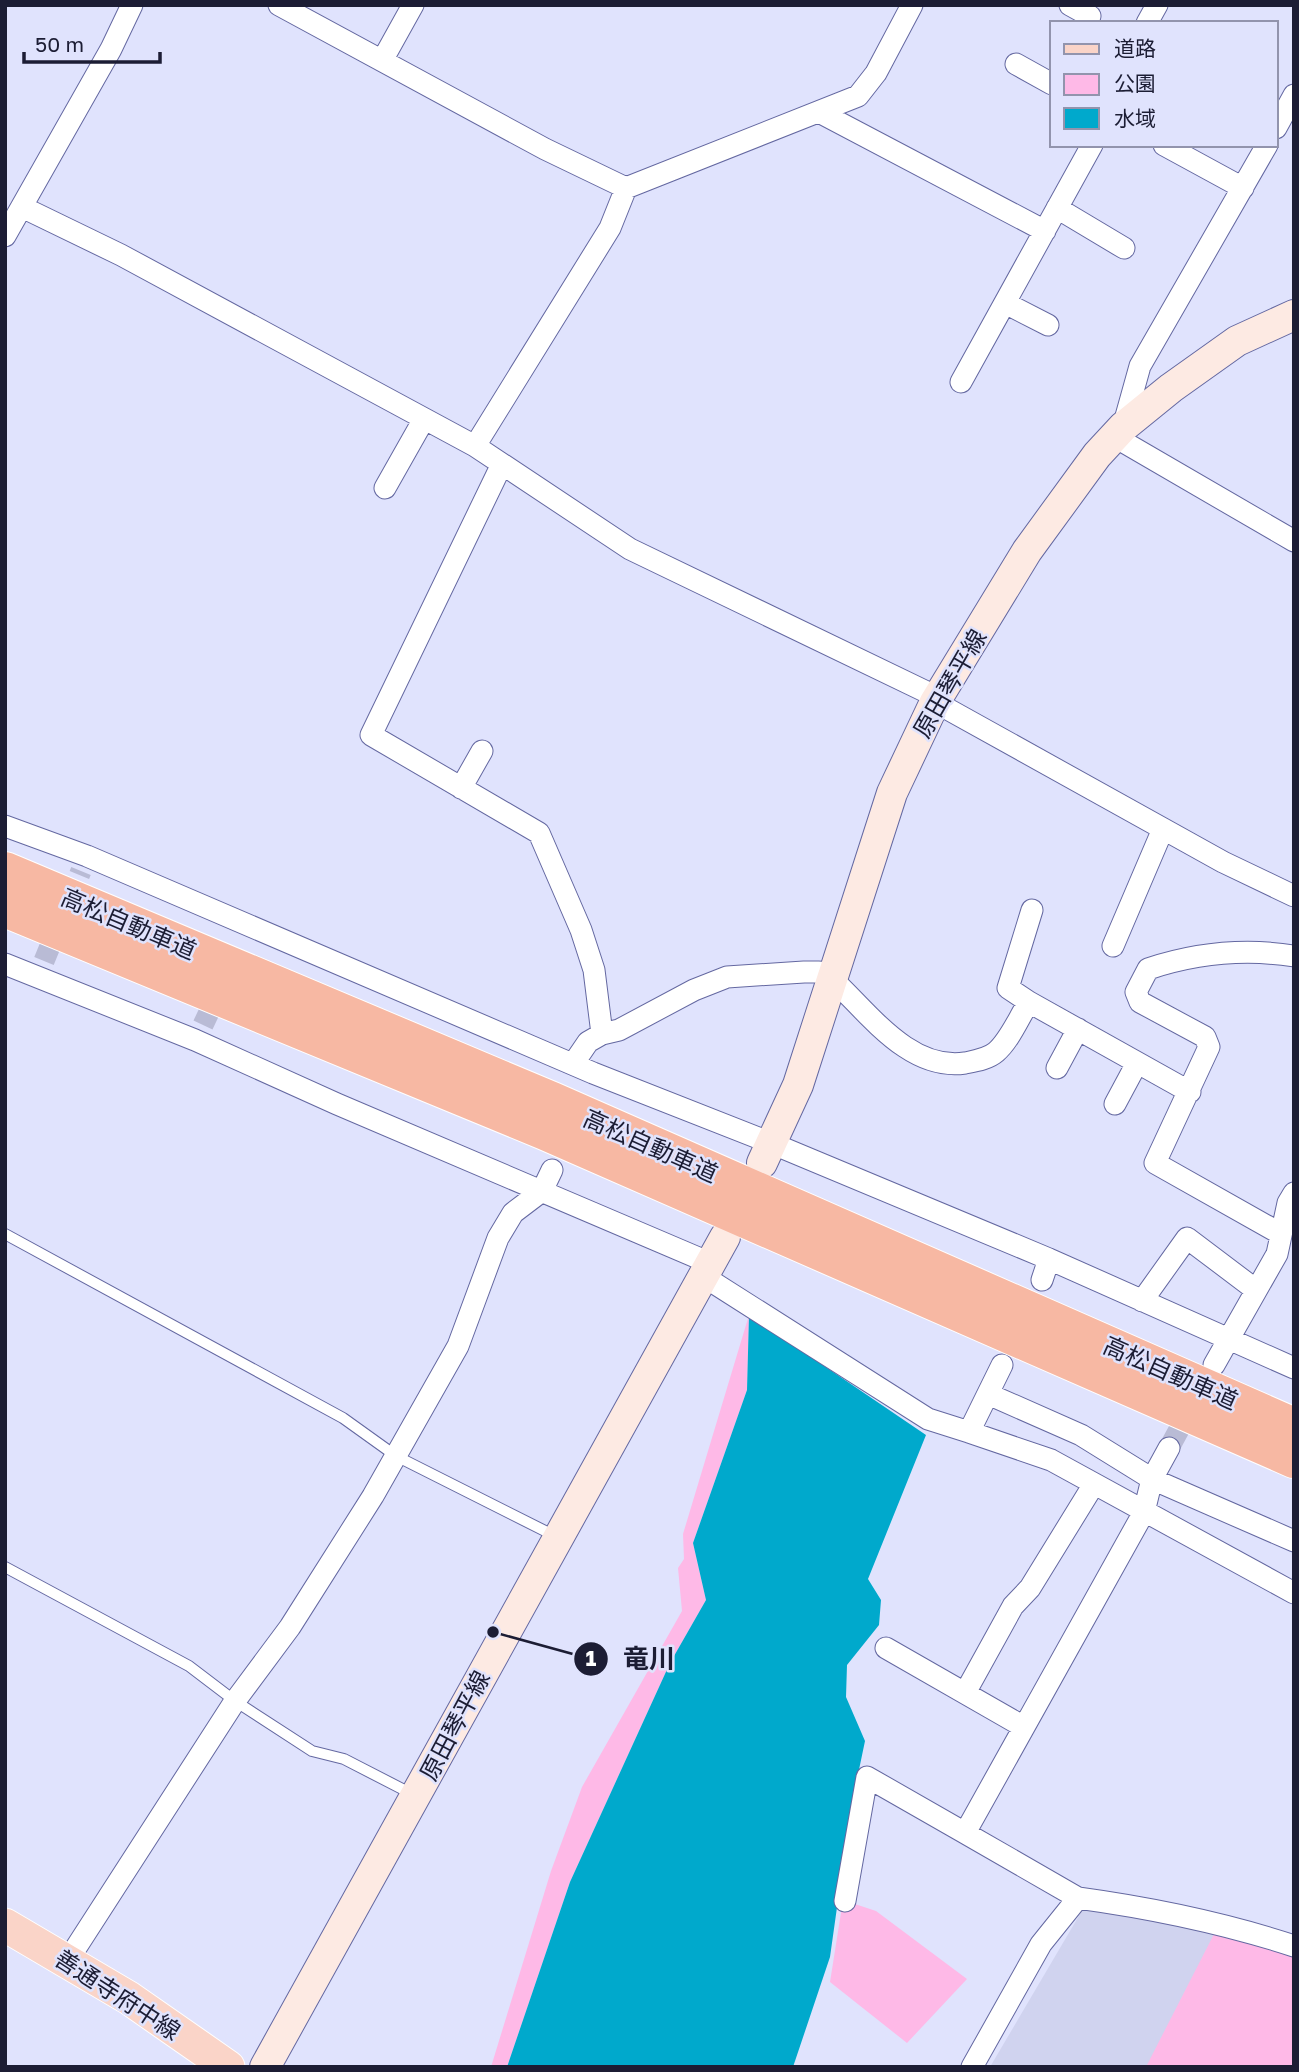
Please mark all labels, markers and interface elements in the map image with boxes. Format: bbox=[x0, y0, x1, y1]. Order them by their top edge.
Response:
scale bar bbox=[24, 21, 161, 65]
legend bbox=[1050, 21, 1278, 147]
text: 50 m bbox=[35, 31, 84, 57]
text: 道路 bbox=[1114, 35, 1156, 61]
text: 公園 bbox=[1114, 70, 1156, 96]
text: 水域 bbox=[1114, 105, 1156, 131]
street label: 原田琴平線 bbox=[906, 624, 992, 742]
street label: 高松自動車道 bbox=[57, 882, 201, 964]
street label: 高松自動車道 bbox=[579, 1102, 723, 1188]
street label: 高松自動車道 bbox=[1099, 1329, 1243, 1415]
callout: 竜川 bbox=[574, 1635, 689, 1682]
text: 竜川 bbox=[623, 1643, 675, 1674]
text: 1 bbox=[586, 1645, 597, 1671]
street label: 原田琴平線 bbox=[413, 1665, 495, 1785]
street label: 善通寺府中線 bbox=[50, 1943, 186, 2045]

